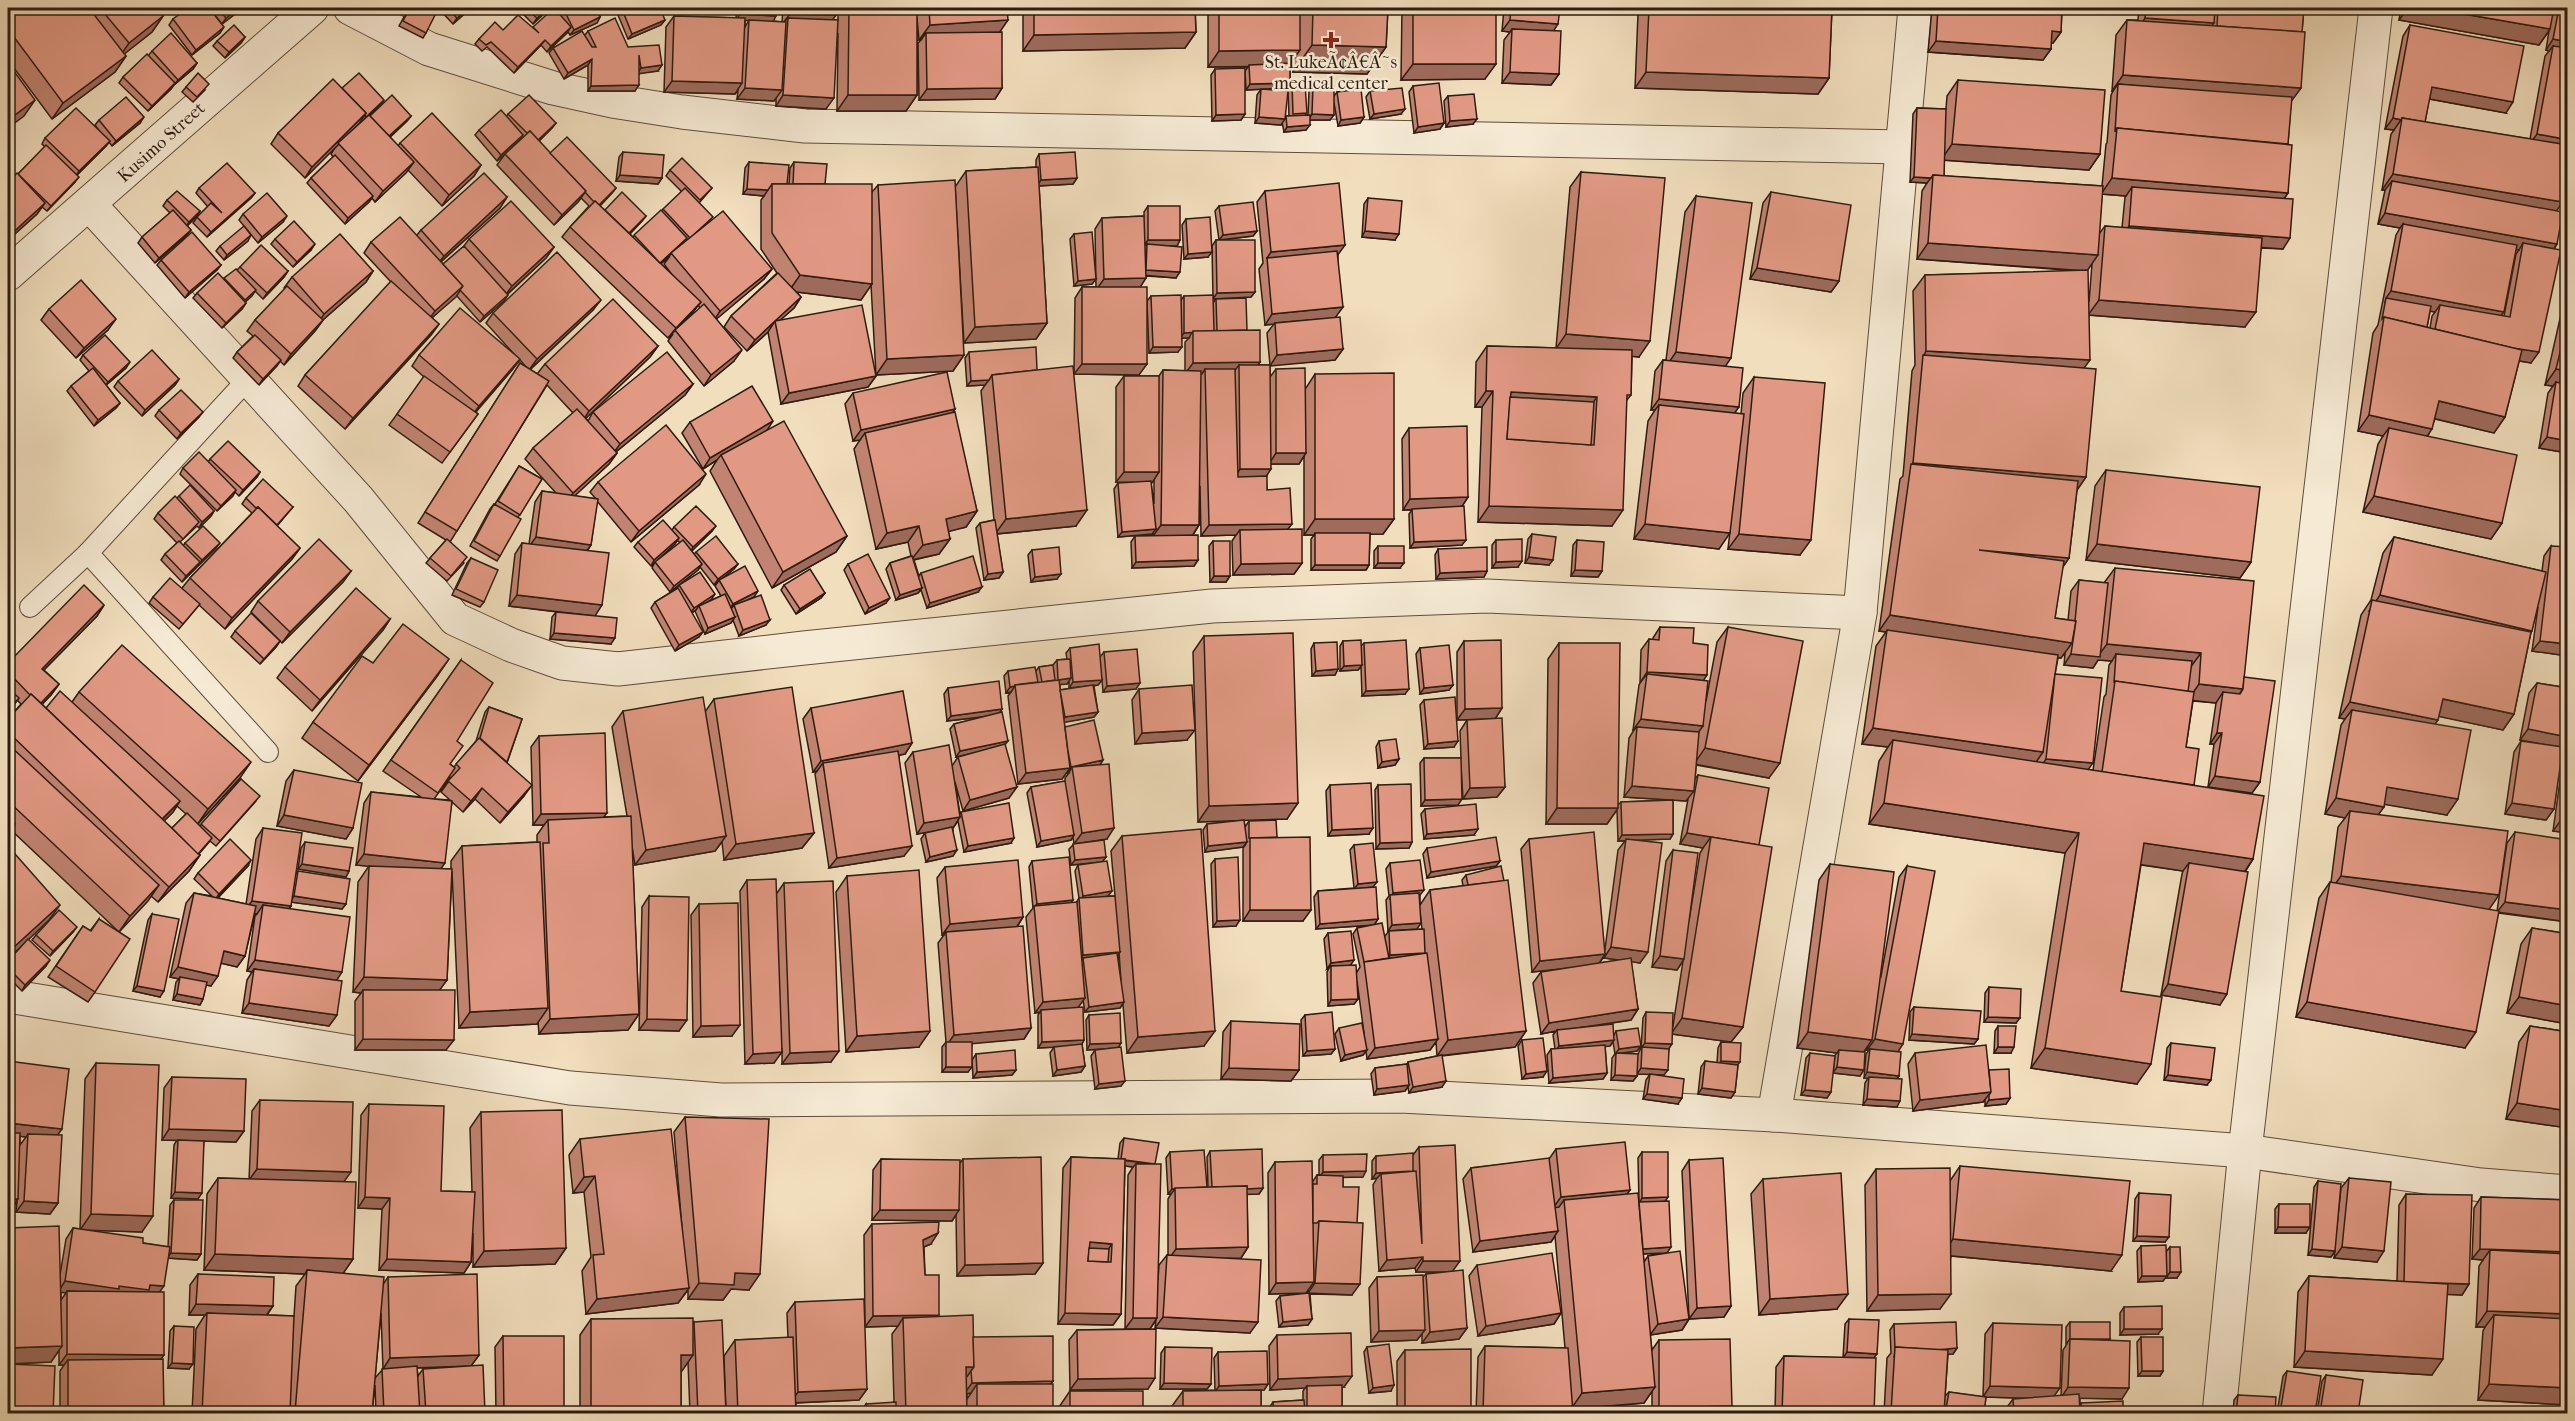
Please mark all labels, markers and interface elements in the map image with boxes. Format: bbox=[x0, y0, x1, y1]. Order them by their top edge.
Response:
marker: St. LukeÃ¢Â€Â˜s medical center bbox=[1322, 31, 1340, 49]
place label: St. LukeÃ¢Â€Â˜s medical center bbox=[1265, 51, 1398, 94]
street label: Kusimo Street bbox=[113, 97, 210, 187]

